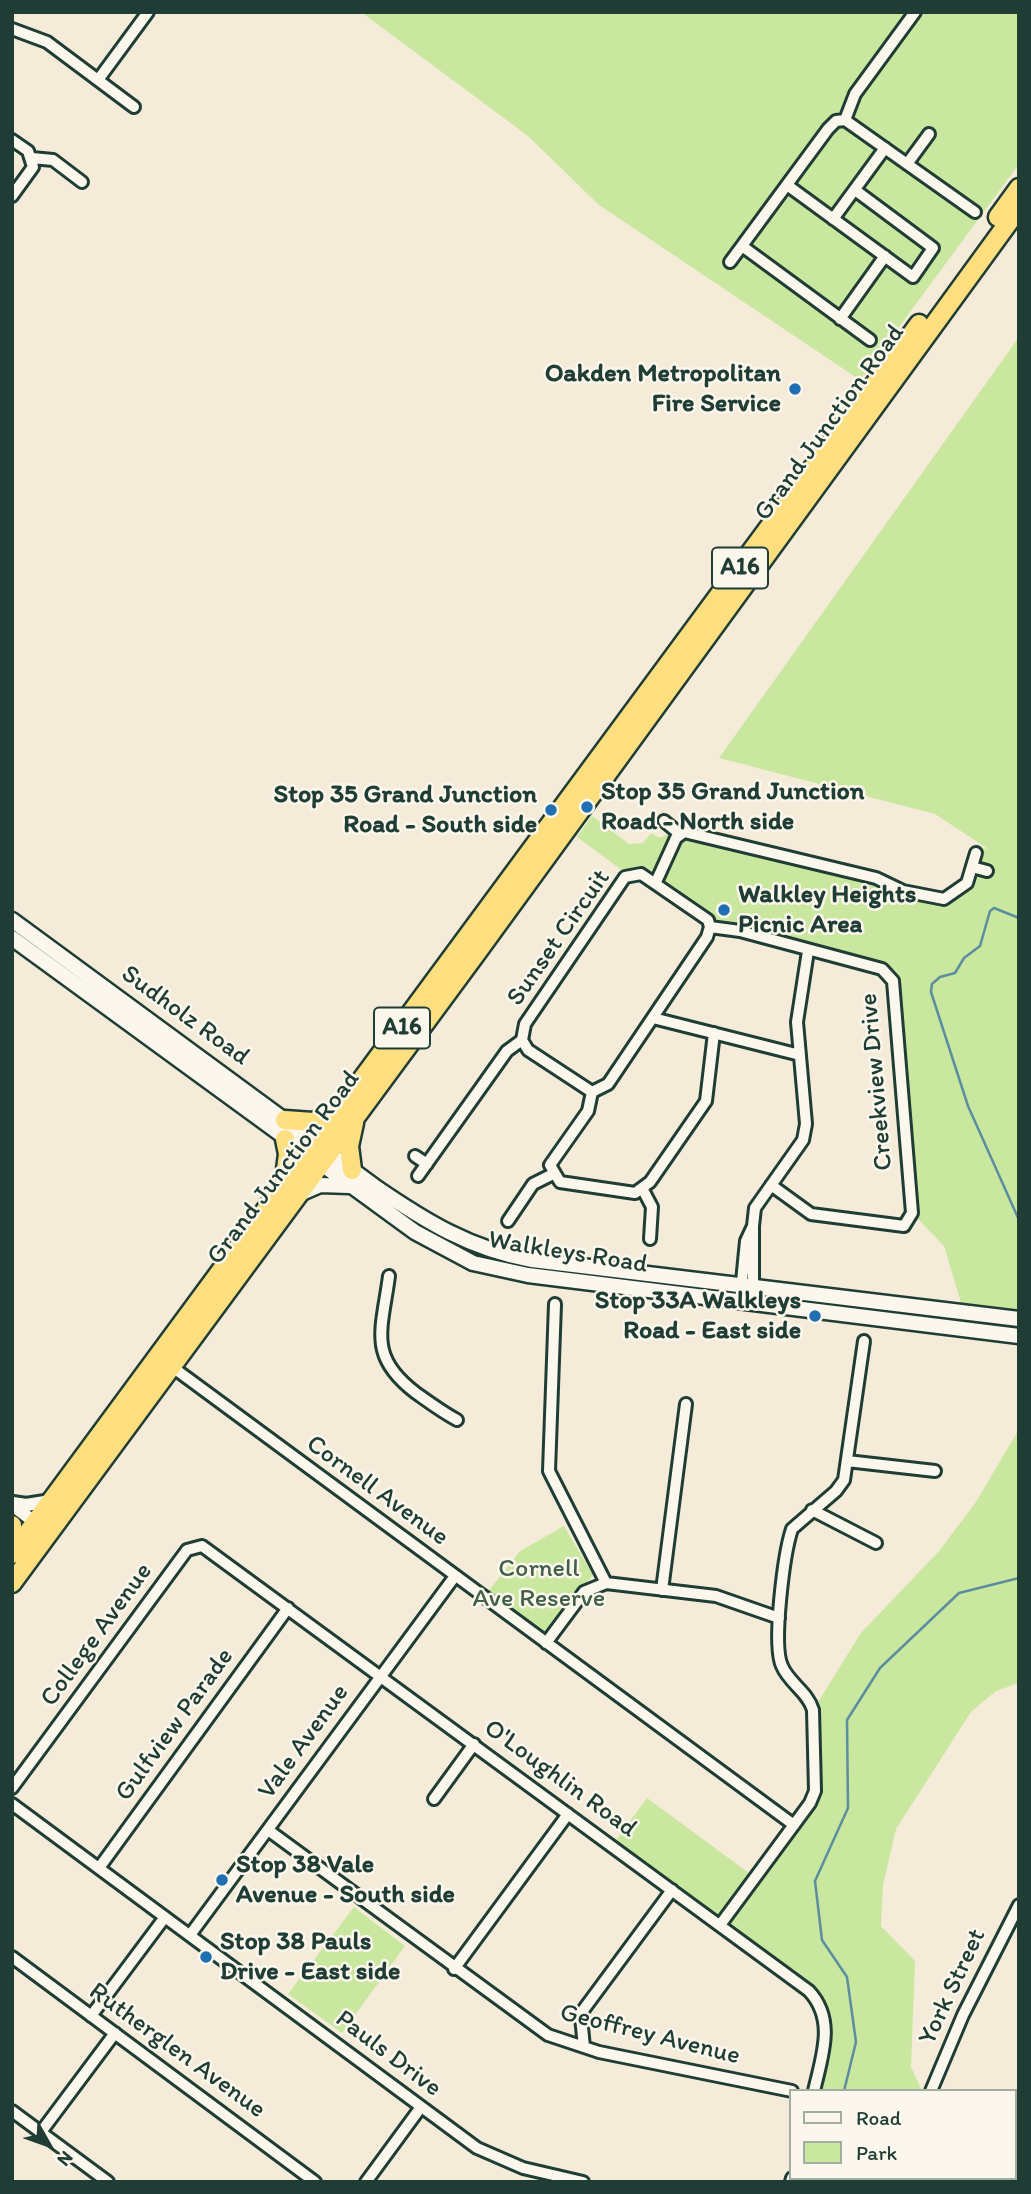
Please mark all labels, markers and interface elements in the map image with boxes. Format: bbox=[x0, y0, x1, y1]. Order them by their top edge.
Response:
street label: Grand Junction Road bbox=[748, 319, 912, 527]
place label: Oakden Metropolitan Fire Service bbox=[545, 358, 781, 420]
marker: Oakden Metropolitan Fire Service bbox=[787, 381, 803, 397]
road number: A16 bbox=[712, 548, 768, 588]
place label: Stop 35 Grand Junction Road - North side bbox=[601, 776, 864, 838]
place label: Stop 35 Grand Junction Road - South side bbox=[274, 779, 537, 840]
marker: Stop 35 Grand Junction Road - North side bbox=[579, 799, 595, 815]
marker: Stop 35 Grand Junction Road - South side bbox=[543, 802, 559, 818]
street label: Sunset Circuit bbox=[501, 864, 617, 1012]
place label: Walkley Heights Picnic Area bbox=[738, 879, 916, 940]
marker: Walkley Heights Picnic Area bbox=[716, 902, 732, 918]
street label: Sudholz Road bbox=[115, 959, 255, 1073]
street label: Creekview Drive bbox=[854, 992, 900, 1172]
road number: A16 bbox=[374, 1008, 430, 1048]
street label: Grand Junction Road bbox=[201, 1065, 367, 1271]
street label: Walkleys Road bbox=[486, 1225, 650, 1281]
place label: Stop 33A Walkleys Road - East side bbox=[595, 1285, 801, 1346]
marker: Stop 33A Walkleys Road - East side bbox=[807, 1308, 823, 1324]
street label: Cornell Avenue bbox=[300, 1429, 454, 1553]
park label: Cornell Ave Reserve bbox=[473, 1553, 605, 1614]
street label: College Avenue bbox=[34, 1557, 160, 1713]
street label: Gulfview Parade bbox=[109, 1642, 241, 1808]
street label: Vale Avenue bbox=[252, 1678, 356, 1806]
street label: O'Loughlin Road bbox=[477, 1713, 643, 1845]
place label: Stop 38 Vale Avenue - South side bbox=[236, 1849, 455, 1910]
marker: Stop 38 Vale Avenue - South side bbox=[214, 1872, 230, 1888]
street label: York Street bbox=[913, 1924, 993, 2050]
place label: Stop 38 Pauls Drive - East side bbox=[220, 1926, 400, 1988]
marker: Stop 38 Pauls Drive - East side bbox=[198, 1949, 214, 1965]
street label: Rutherglen Avenue bbox=[83, 1976, 271, 2126]
street label: Geoffrey Avenue bbox=[557, 1998, 743, 2072]
street label: Pauls Drive bbox=[329, 2004, 447, 2104]
legend bbox=[790, 2089, 1017, 2180]
text: Road bbox=[856, 2105, 901, 2130]
north arrow bbox=[14, 2110, 84, 2180]
text: Park bbox=[856, 2140, 897, 2165]
text: N bbox=[53, 2147, 78, 2171]

